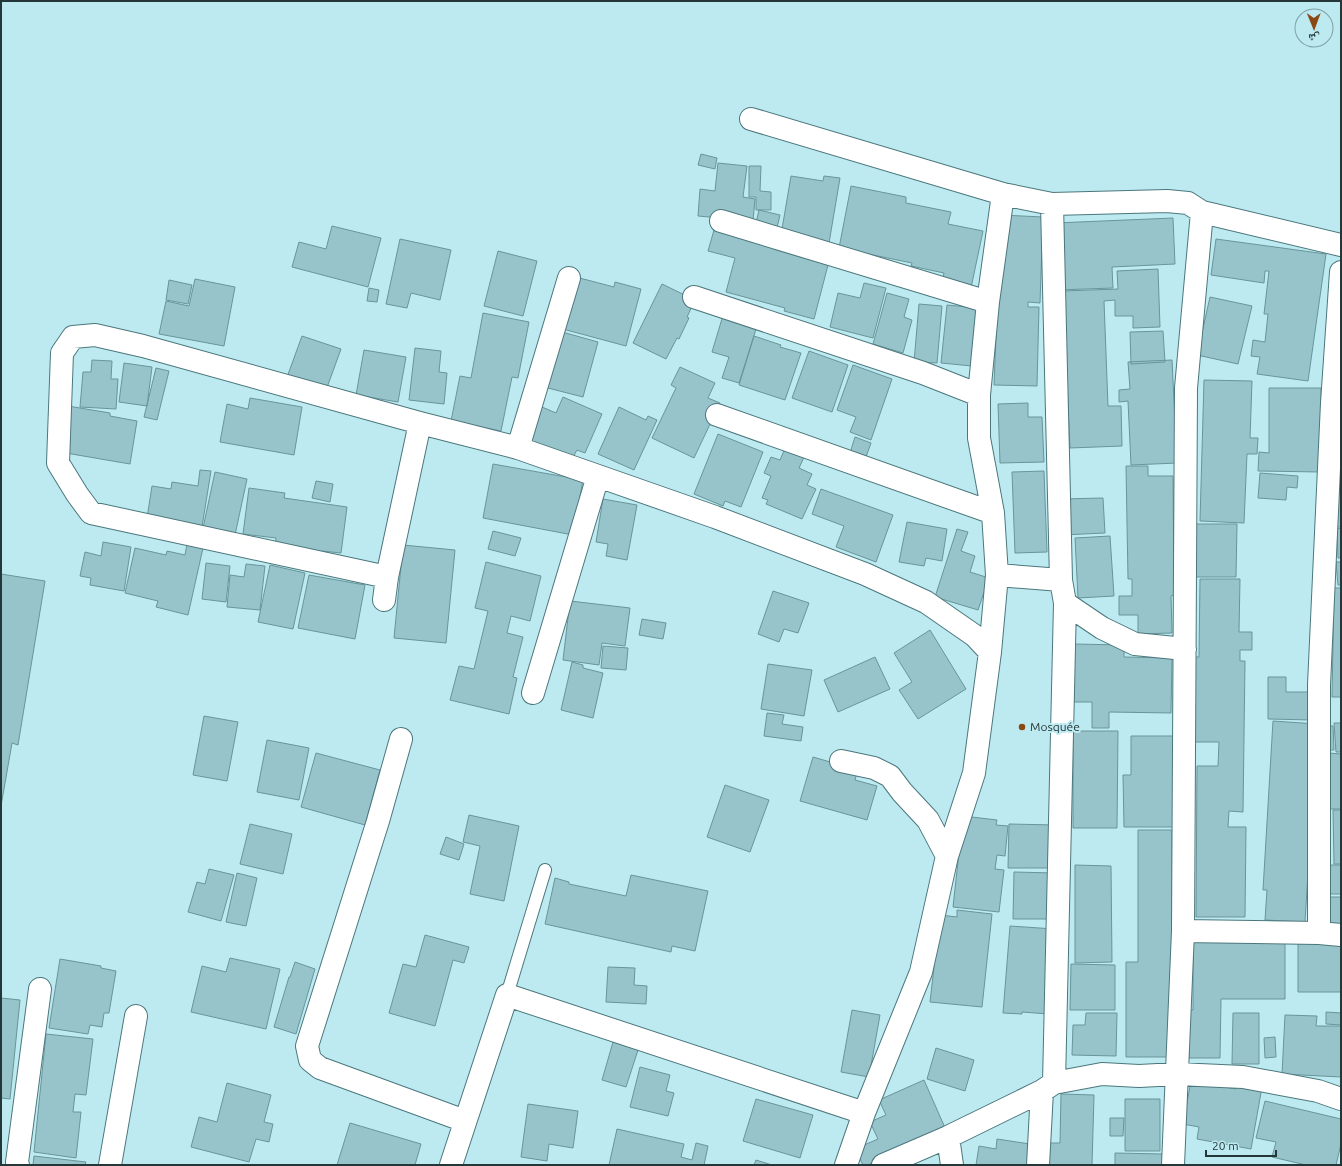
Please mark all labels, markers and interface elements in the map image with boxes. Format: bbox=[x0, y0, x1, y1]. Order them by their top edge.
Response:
north arrow bbox=[1294, 8, 1334, 48]
text: ش bbox=[1308, 30, 1320, 44]
place label: Mosquée bbox=[1030, 720, 1080, 733]
marker: Mosquée bbox=[1017, 722, 1027, 732]
scale bar bbox=[1206, 1132, 1276, 1158]
text: 20 m bbox=[1212, 1139, 1239, 1152]

